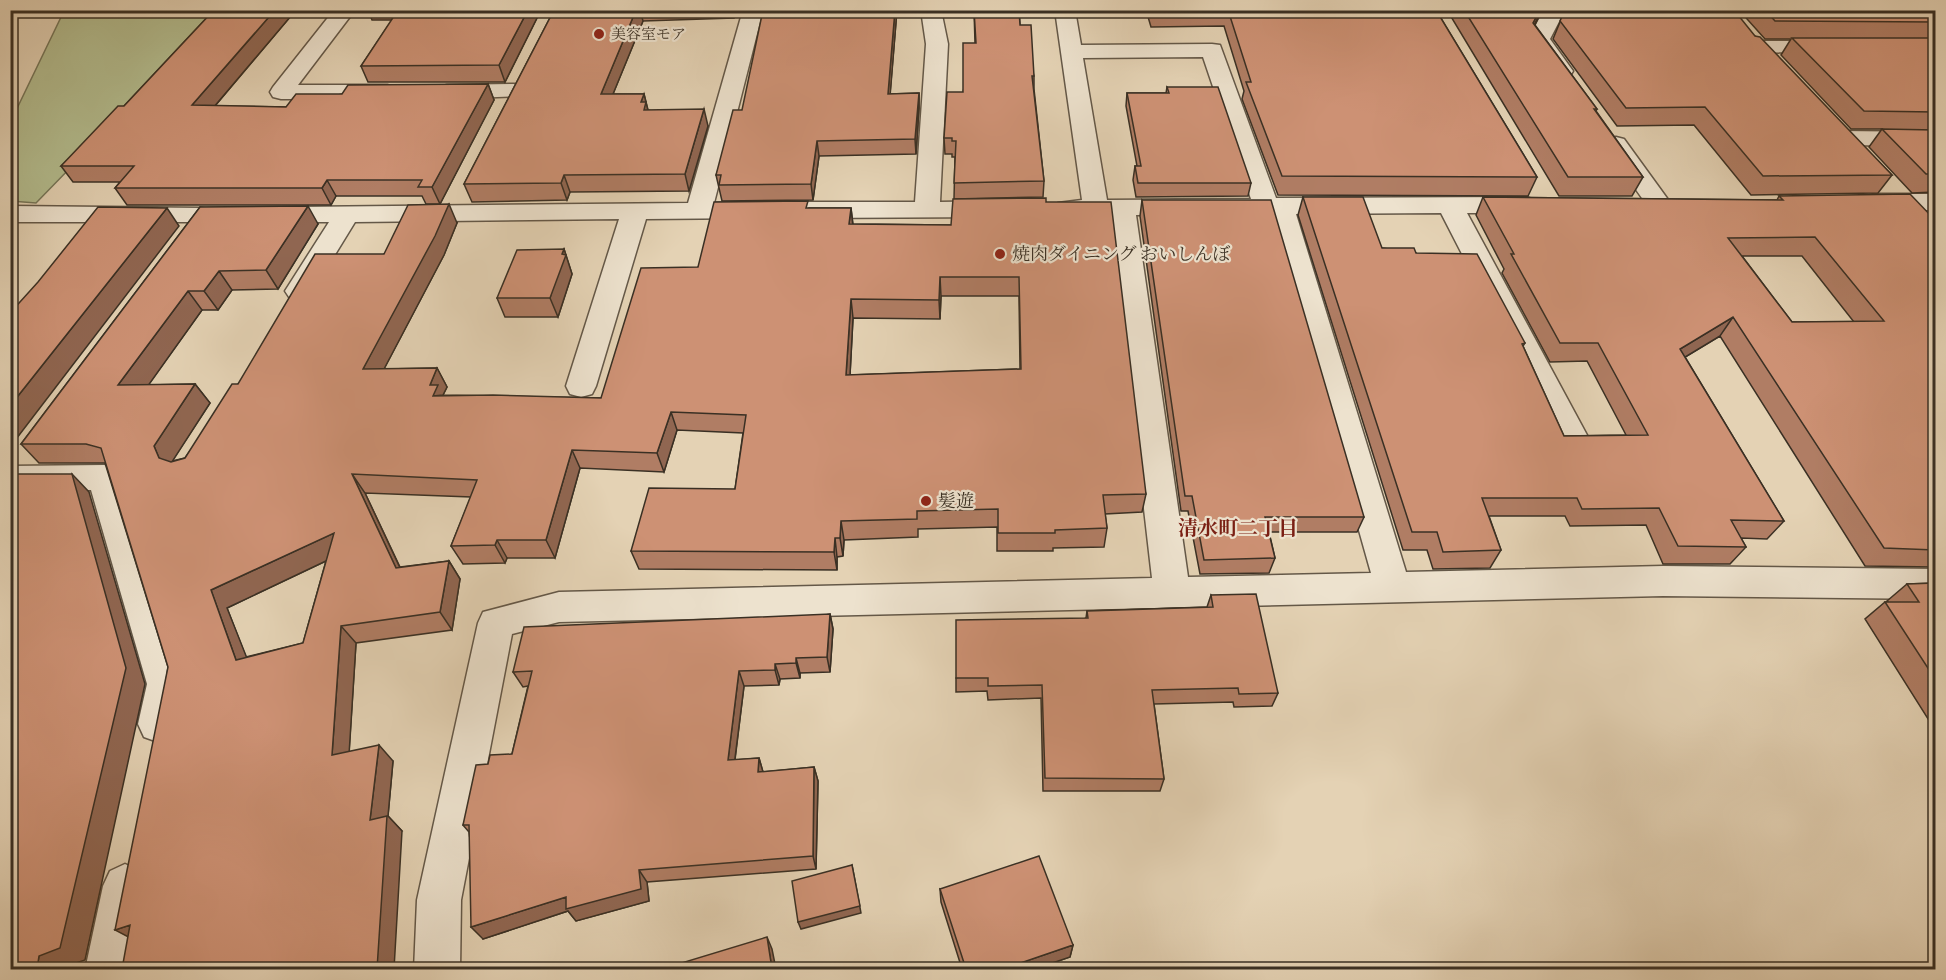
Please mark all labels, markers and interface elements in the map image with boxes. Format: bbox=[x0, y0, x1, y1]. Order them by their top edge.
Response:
place label: 美容室モア bbox=[611, 25, 686, 44]
marker: 美容室モア bbox=[592, 27, 606, 41]
place label: 焼肉ダイニング おいしんぼ bbox=[1012, 243, 1230, 266]
marker: 焼肉ダイニング おいしんぼ bbox=[993, 247, 1007, 261]
place label: 髪遊 bbox=[938, 490, 974, 513]
marker: 髪遊 bbox=[919, 494, 933, 508]
district label: 清水町二丁目 bbox=[1178, 516, 1298, 541]

